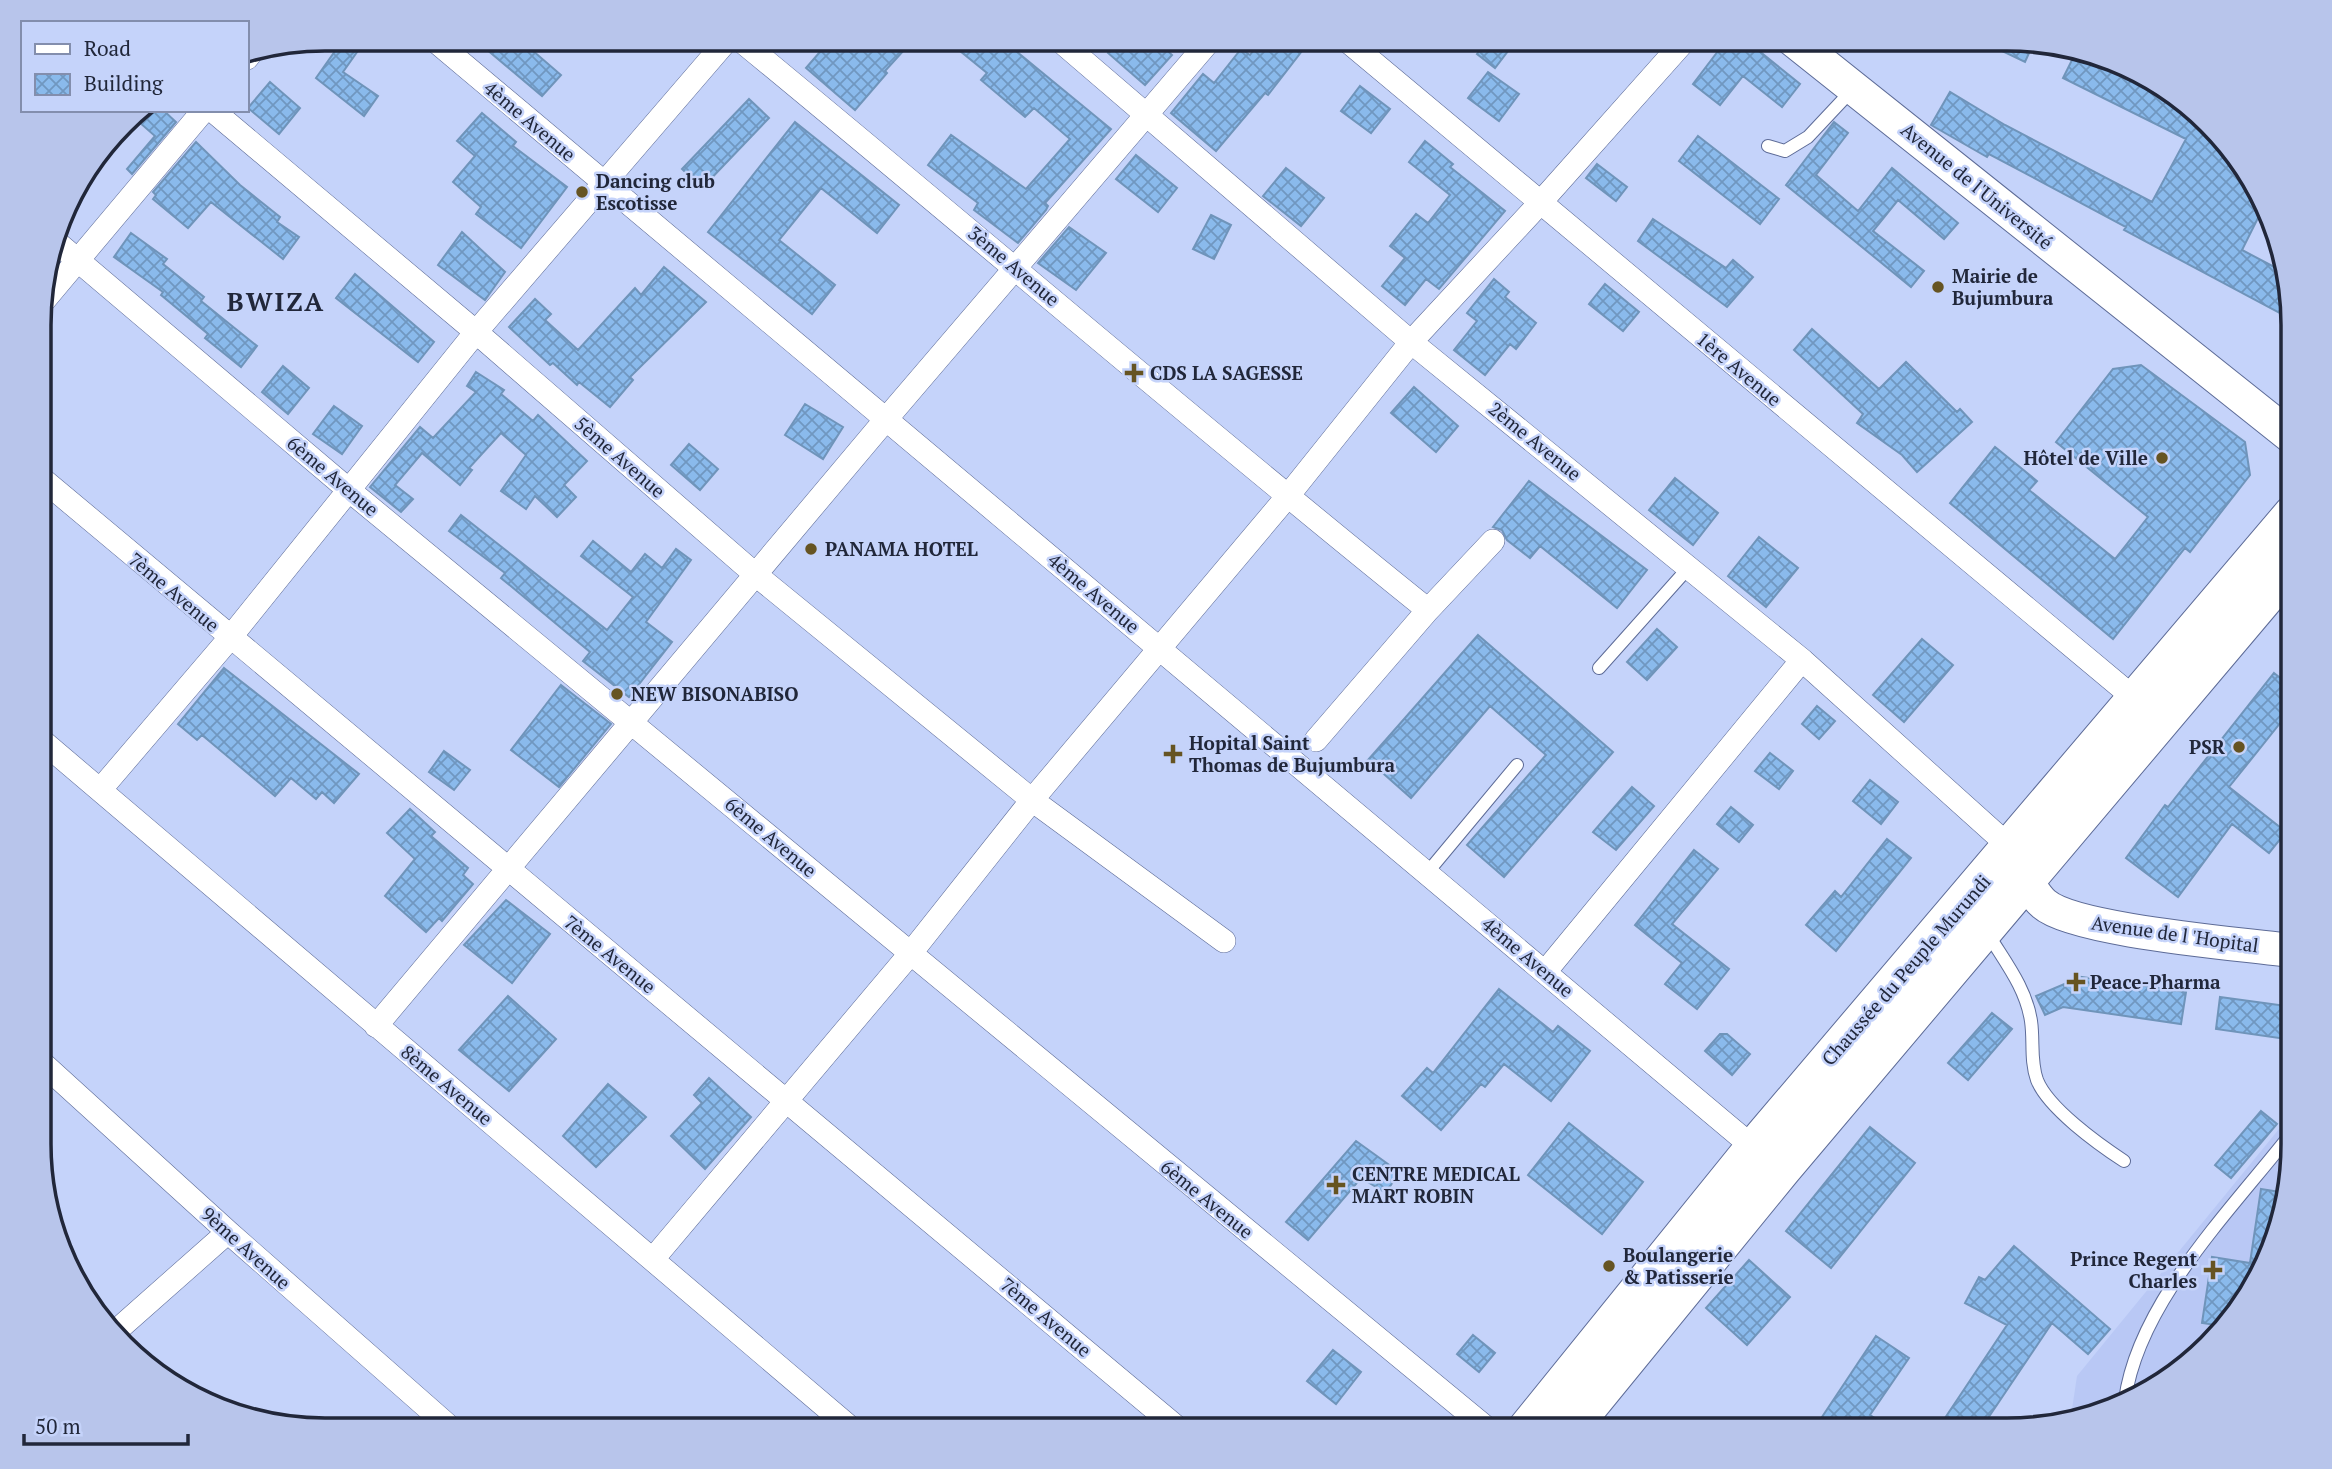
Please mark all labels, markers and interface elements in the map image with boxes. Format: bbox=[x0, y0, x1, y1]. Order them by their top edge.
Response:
legend bbox=[21, 21, 248, 112]
text: Road bbox=[84, 34, 131, 62]
text: Building bbox=[84, 69, 164, 97]
street label: 4ème Avenue bbox=[479, 75, 581, 166]
street label: Avenue de l'Université bbox=[1896, 117, 2058, 254]
place label: Dancing club Escotisse bbox=[596, 168, 715, 215]
marker: Dancing club Escotisse bbox=[574, 184, 590, 200]
street label: 3ème Avenue bbox=[963, 220, 1065, 311]
place label: Mairie de Bujumbura bbox=[1952, 263, 2054, 310]
marker: Mairie de Bujumbura bbox=[1930, 279, 1946, 295]
district label: BWIZA bbox=[227, 284, 325, 318]
street label: 1ère Avenue bbox=[1692, 326, 1787, 411]
place label: CDS LA SAGESSE bbox=[1150, 360, 1303, 385]
marker: CDS LA SAGESSE bbox=[1124, 363, 1144, 383]
street label: 2ème Avenue bbox=[1484, 396, 1587, 486]
street label: 5ème Avenue bbox=[570, 410, 671, 503]
street label: 6ème Avenue bbox=[282, 430, 384, 521]
place label: Hôtel de Ville bbox=[2023, 445, 2148, 470]
marker: Hôtel de Ville bbox=[2154, 450, 2170, 466]
place label: PANAMA HOTEL bbox=[825, 536, 978, 561]
marker: PANAMA HOTEL bbox=[803, 541, 819, 557]
street label: 7ème Avenue bbox=[124, 546, 225, 637]
street label: 4ème Avenue bbox=[1043, 547, 1145, 638]
place label: NEW BISONABISO bbox=[631, 681, 799, 706]
marker: NEW BISONABISO bbox=[609, 686, 625, 702]
place label: Hopital Saint Thomas de Bujumbura bbox=[1189, 730, 1395, 777]
place label: PSR bbox=[2189, 734, 2226, 759]
marker: PSR bbox=[2231, 739, 2247, 755]
marker: Hopital Saint Thomas de Bujumbura bbox=[1163, 744, 1183, 764]
street label: 6ème Avenue bbox=[720, 791, 822, 882]
street label: Chaussée du Peuple Murundi bbox=[1816, 869, 1995, 1070]
street label: 7ème Avenue bbox=[559, 909, 661, 998]
street label: Avenue de l 'Hopital bbox=[2090, 909, 2260, 958]
street label: 4ème Avenue bbox=[1477, 911, 1579, 1002]
place label: Peace-Pharma bbox=[2090, 969, 2221, 994]
marker: Peace-Pharma bbox=[2068, 974, 2084, 990]
street label: 8ème Avenue bbox=[396, 1039, 498, 1130]
street label: 6ème Avenue bbox=[1156, 1154, 1259, 1244]
place label: CENTRE MEDICAL MART ROBIN bbox=[1352, 1161, 1520, 1208]
marker: CENTRE MEDICAL MART ROBIN bbox=[1326, 1175, 1346, 1195]
street label: 9ème Avenue bbox=[196, 1201, 296, 1294]
place label: Boulangerie & Patisserie bbox=[1623, 1242, 1734, 1289]
place label: Prince Regent Charles bbox=[2070, 1246, 2197, 1293]
marker: Boulangerie & Patisserie bbox=[1601, 1258, 1617, 1274]
marker: Prince Regent Charles bbox=[2203, 1260, 2223, 1280]
street label: 7ème Avenue bbox=[996, 1271, 1097, 1362]
scale bar bbox=[24, 1402, 189, 1446]
text: 50 m bbox=[35, 1412, 81, 1440]

